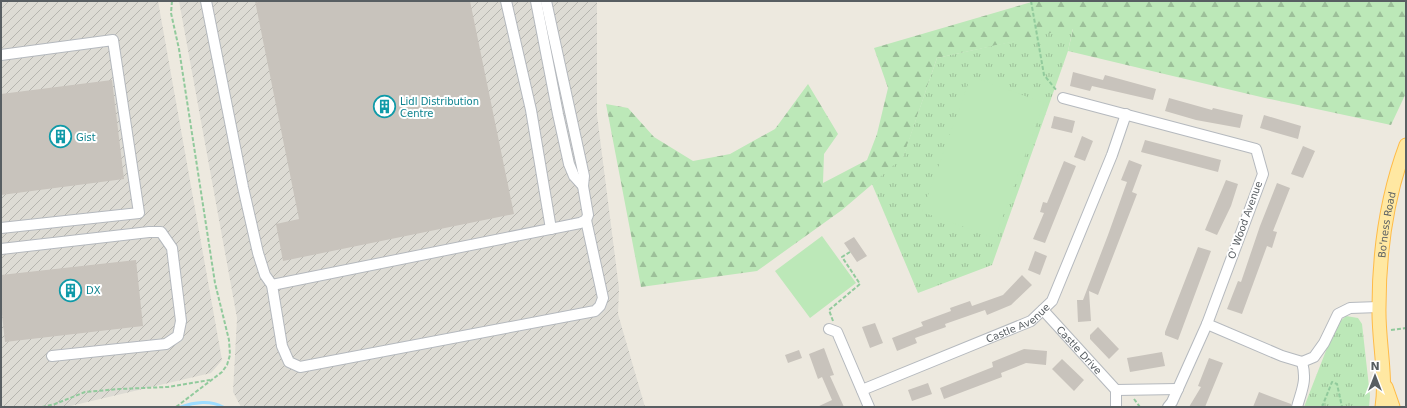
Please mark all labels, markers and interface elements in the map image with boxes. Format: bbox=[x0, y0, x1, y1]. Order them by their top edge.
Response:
building icon: Lidl Distribution Centre bbox=[371, 94, 397, 120]
place label: Lidl Distribution Centre bbox=[400, 96, 479, 119]
building icon: Gist bbox=[47, 124, 73, 150]
place label: Gist bbox=[76, 132, 96, 143]
street label: O' Wood Avenue bbox=[1226, 180, 1264, 260]
street label: Bo'ness Road bbox=[1376, 190, 1397, 258]
building icon: DX bbox=[57, 277, 83, 303]
place label: DX bbox=[86, 285, 101, 296]
street label: Castle Avenue bbox=[984, 301, 1052, 344]
street label: Castle Drive bbox=[1055, 324, 1104, 376]
north arrow bbox=[1355, 356, 1395, 396]
text: N bbox=[1370, 360, 1380, 373]

